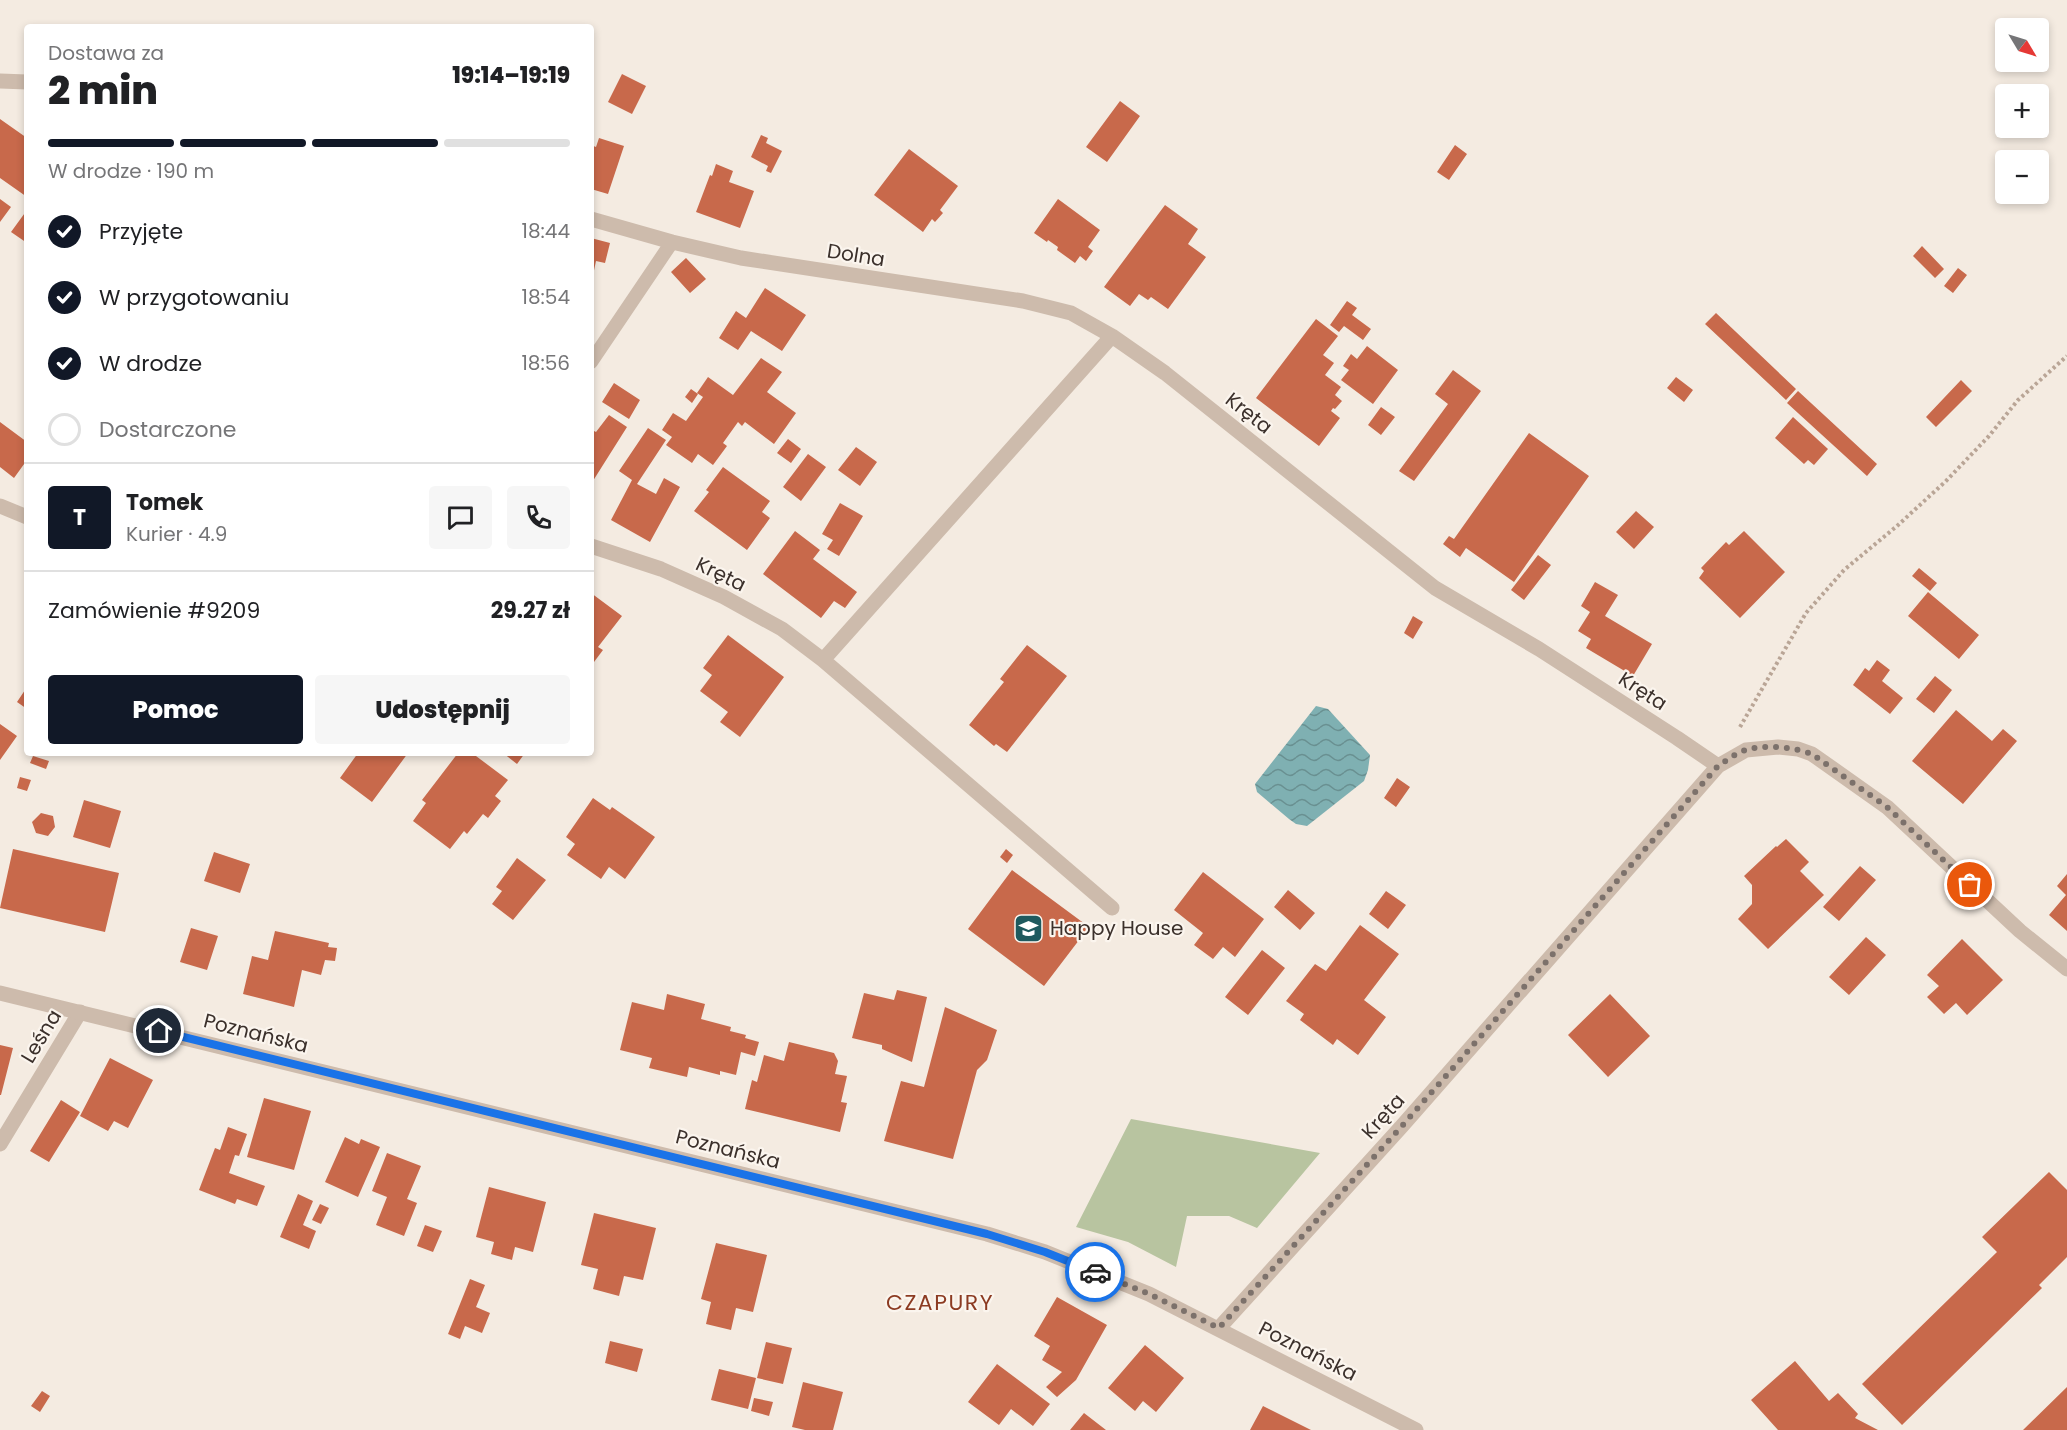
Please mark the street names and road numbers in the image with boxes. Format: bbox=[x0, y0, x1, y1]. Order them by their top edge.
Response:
street label: Dolna bbox=[825, 237, 887, 273]
street label: Kręta bbox=[1220, 386, 1278, 440]
street label: Kręta bbox=[691, 550, 751, 598]
street label: Kręta bbox=[1613, 665, 1673, 717]
street label: Leśna bbox=[14, 1004, 68, 1068]
street label: Poznańska bbox=[201, 1006, 311, 1060]
street label: Kręta bbox=[1355, 1087, 1411, 1145]
street label: Poznańska bbox=[673, 1122, 783, 1176]
street label: Poznańska bbox=[1254, 1314, 1362, 1388]

